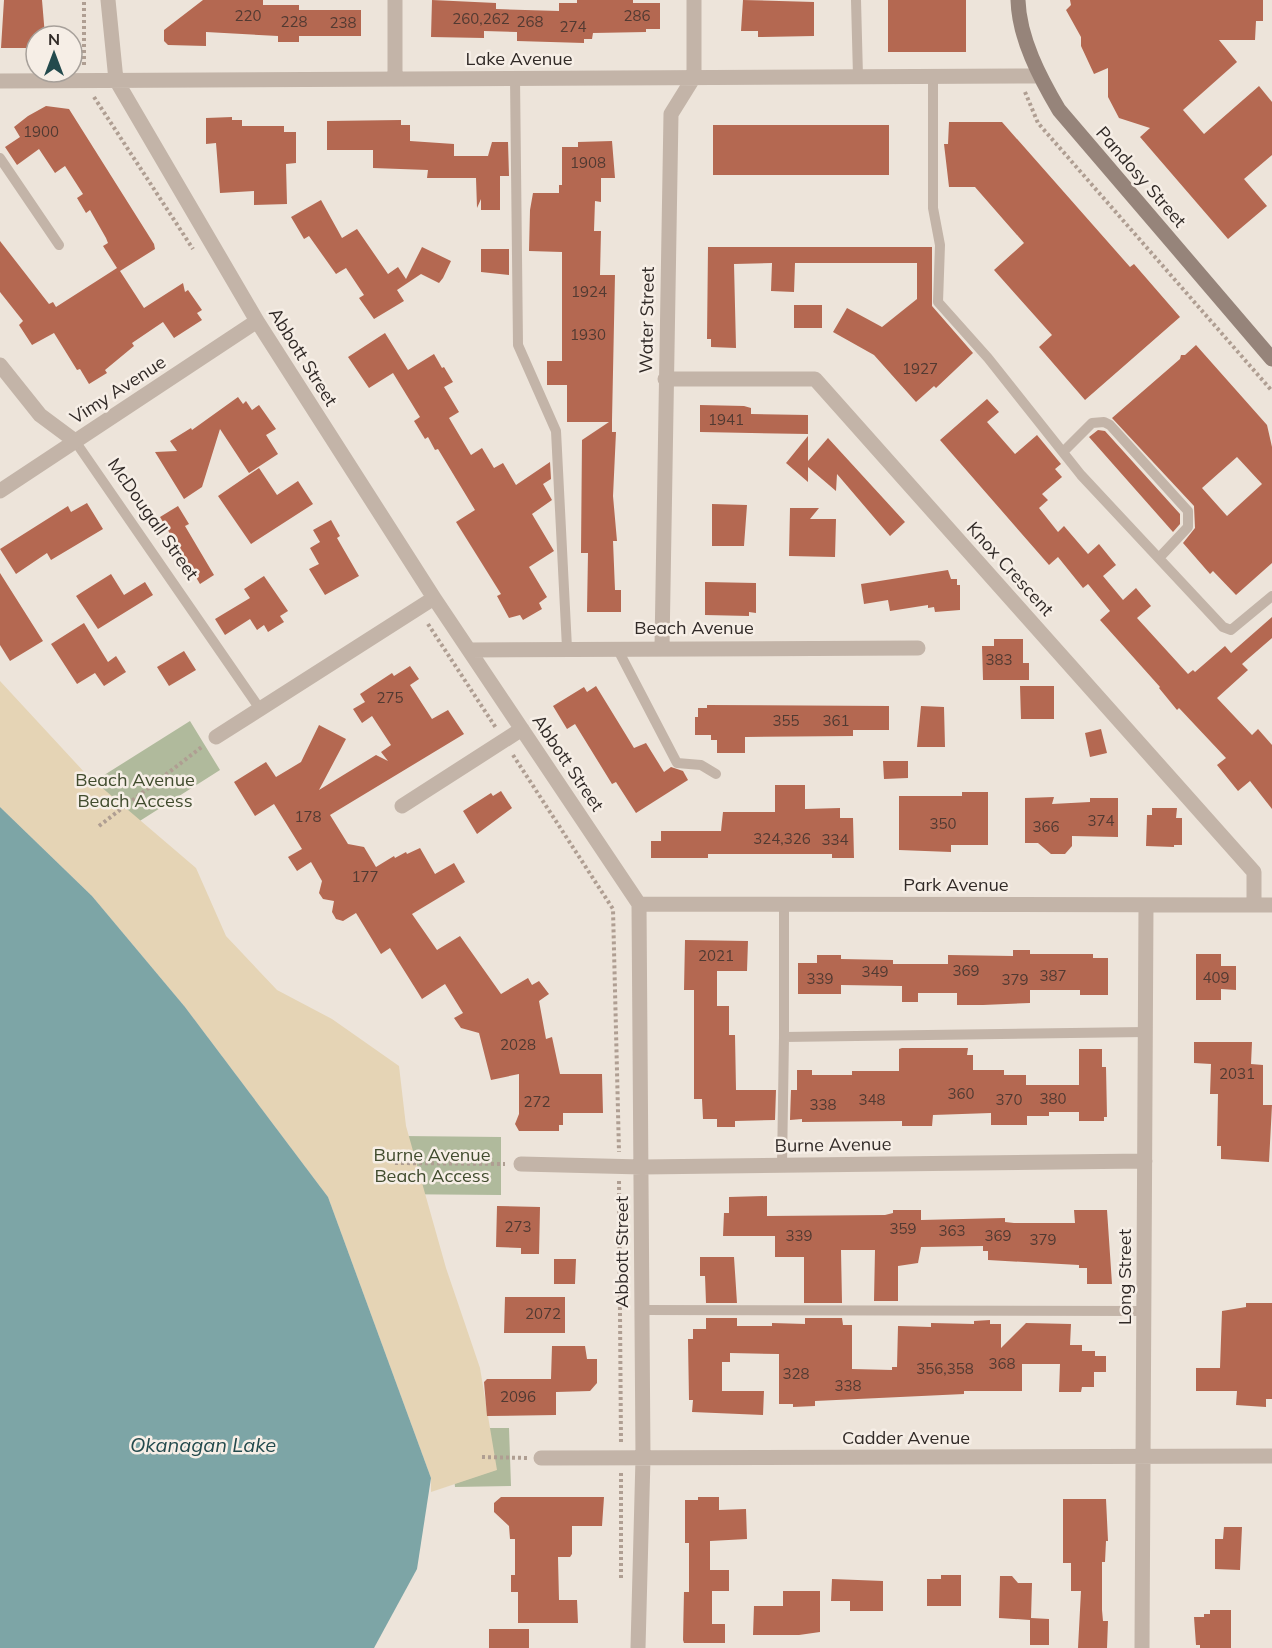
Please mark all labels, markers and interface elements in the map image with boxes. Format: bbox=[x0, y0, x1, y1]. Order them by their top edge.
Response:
house number: 220 bbox=[234, 6, 262, 25]
house number: 286 bbox=[623, 6, 651, 25]
house number: 260,262 bbox=[452, 9, 510, 28]
house number: 228 bbox=[280, 12, 308, 31]
house number: 268 bbox=[516, 12, 544, 31]
house number: 238 bbox=[329, 13, 357, 32]
house number: 274 bbox=[559, 17, 587, 36]
north arrow bbox=[24, 24, 84, 84]
text: N bbox=[48, 29, 60, 49]
street label: Lake Avenue bbox=[466, 47, 572, 70]
street label: Pandosy Street bbox=[1091, 121, 1192, 232]
house number: 1900 bbox=[23, 122, 59, 141]
house number: 1908 bbox=[570, 153, 606, 172]
street label: Water Street bbox=[634, 266, 659, 374]
house number: 1924 bbox=[571, 282, 607, 301]
street label: Abbott Street bbox=[264, 303, 343, 410]
house number: 1930 bbox=[570, 325, 606, 344]
street label: Vimy Avenue bbox=[66, 350, 170, 429]
house number: 1927 bbox=[902, 359, 938, 378]
house number: 1941 bbox=[708, 410, 744, 429]
street label: McDougall Street bbox=[103, 453, 204, 584]
street label: Knox Crescent bbox=[962, 517, 1059, 621]
street label: Beach Avenue bbox=[634, 616, 754, 639]
house number: 383 bbox=[985, 650, 1013, 669]
house number: 275 bbox=[376, 688, 404, 707]
street label: Abbott Street bbox=[528, 710, 609, 816]
house number: 355 bbox=[772, 711, 800, 730]
house number: 361 bbox=[822, 711, 850, 730]
park label: Beach Avenue Beach Access bbox=[75, 768, 195, 812]
house number: 178 bbox=[294, 807, 322, 826]
house number: 374 bbox=[1087, 811, 1115, 830]
house number: 350 bbox=[929, 814, 957, 833]
house number: 366 bbox=[1032, 817, 1060, 836]
house number: 324,326 bbox=[753, 829, 811, 848]
house number: 334 bbox=[821, 830, 849, 849]
house number: 177 bbox=[351, 867, 379, 886]
street label: Park Avenue bbox=[903, 873, 1009, 896]
house number: 2021 bbox=[698, 946, 734, 965]
house number: 369 bbox=[952, 961, 980, 980]
house number: 349 bbox=[861, 962, 889, 981]
house number: 387 bbox=[1039, 966, 1067, 985]
house number: 409 bbox=[1202, 968, 1230, 987]
house number: 339 bbox=[806, 969, 834, 988]
house number: 379 bbox=[1001, 970, 1029, 989]
house number: 2028 bbox=[500, 1035, 536, 1054]
house number: 2031 bbox=[1219, 1064, 1255, 1083]
house number: 360 bbox=[947, 1084, 975, 1103]
house number: 380 bbox=[1039, 1089, 1067, 1108]
house number: 348 bbox=[858, 1090, 886, 1109]
house number: 370 bbox=[995, 1090, 1023, 1109]
house number: 272 bbox=[523, 1092, 551, 1111]
house number: 338 bbox=[809, 1095, 837, 1114]
street label: Burne Avenue bbox=[774, 1132, 892, 1157]
park label: Burne Avenue Beach Access bbox=[374, 1143, 490, 1187]
street label: Abbott Street bbox=[610, 1196, 633, 1308]
house number: 273 bbox=[504, 1217, 532, 1236]
house number: 359 bbox=[889, 1219, 917, 1238]
house number: 363 bbox=[938, 1221, 966, 1240]
house number: 339 bbox=[785, 1226, 813, 1245]
house number: 369 bbox=[984, 1226, 1012, 1245]
street label: Long Street bbox=[1113, 1229, 1136, 1325]
house number: 379 bbox=[1029, 1230, 1057, 1249]
house number: 2072 bbox=[525, 1304, 561, 1323]
house number: 368 bbox=[988, 1354, 1016, 1373]
house number: 356,358 bbox=[916, 1359, 974, 1378]
house number: 328 bbox=[782, 1364, 810, 1383]
house number: 338 bbox=[834, 1376, 862, 1395]
house number: 2096 bbox=[500, 1387, 536, 1406]
street label: Cadder Avenue bbox=[842, 1426, 970, 1449]
water label: Okanagan Lake bbox=[130, 1432, 276, 1457]

